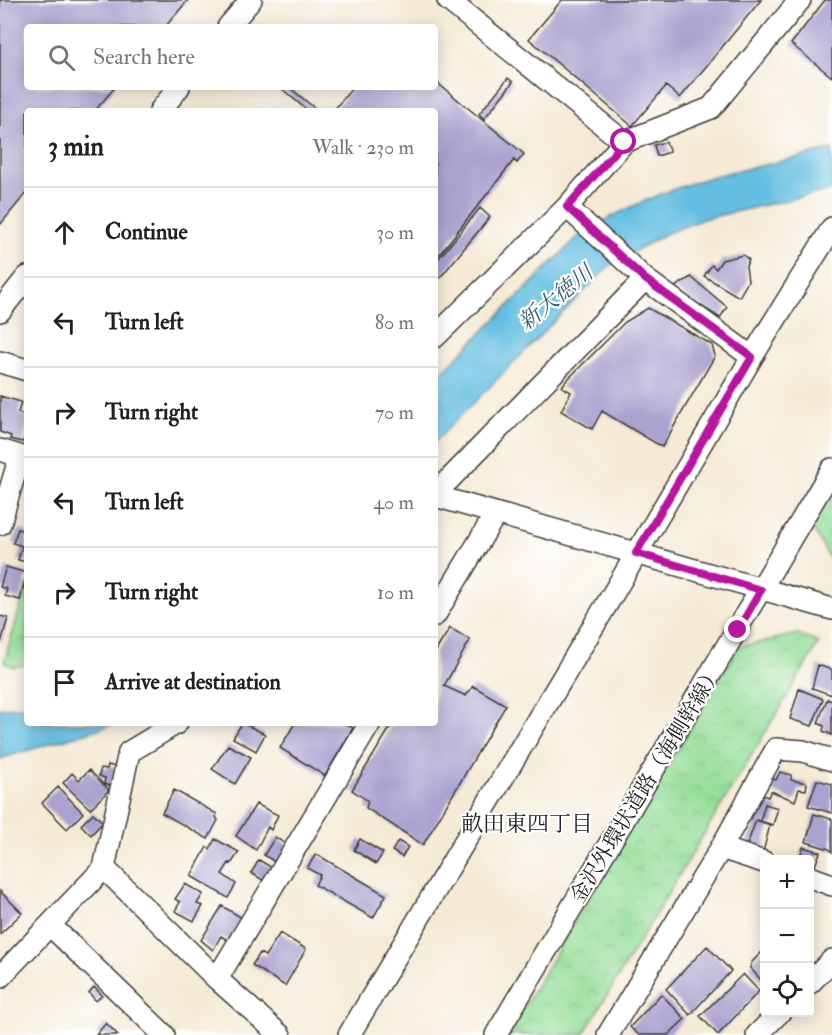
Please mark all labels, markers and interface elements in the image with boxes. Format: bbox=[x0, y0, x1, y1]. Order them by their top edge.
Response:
search box bbox=[24, 24, 438, 90]
icon: search bbox=[45, 41, 78, 74]
text: Search here bbox=[93, 43, 195, 71]
route start bbox=[610, 128, 636, 154]
text: 3 min bbox=[48, 131, 104, 163]
text: Walk · 230 m bbox=[312, 135, 414, 160]
icon: ahead bbox=[48, 216, 81, 249]
text: Continue bbox=[105, 218, 188, 246]
text: 30 m bbox=[376, 220, 414, 245]
water label: 新大徳川 bbox=[513, 258, 600, 336]
icon: left bbox=[48, 306, 81, 339]
text: Turn left bbox=[105, 308, 184, 336]
text: 80 m bbox=[375, 310, 414, 335]
icon: right bbox=[48, 396, 81, 429]
text: Turn right bbox=[105, 398, 198, 426]
text: 70 m bbox=[375, 400, 414, 425]
icon: left bbox=[48, 486, 81, 519]
text: Turn left bbox=[105, 488, 184, 516]
text: 40 m bbox=[373, 490, 414, 515]
icon: right bbox=[48, 576, 81, 609]
text: Turn right bbox=[105, 578, 198, 606]
text: 10 m bbox=[377, 580, 414, 605]
route end bbox=[724, 616, 750, 642]
street label: 金沢外環状道路（海側幹線） bbox=[565, 660, 728, 908]
icon: arrive bbox=[48, 666, 81, 699]
text: Arrive at destination bbox=[105, 668, 281, 696]
district label: 畝田東四丁目 bbox=[461, 810, 593, 838]
map controls bbox=[760, 855, 814, 1017]
button: + bbox=[760, 855, 814, 909]
button: − bbox=[760, 909, 814, 963]
button: locate bbox=[760, 963, 814, 1017]

